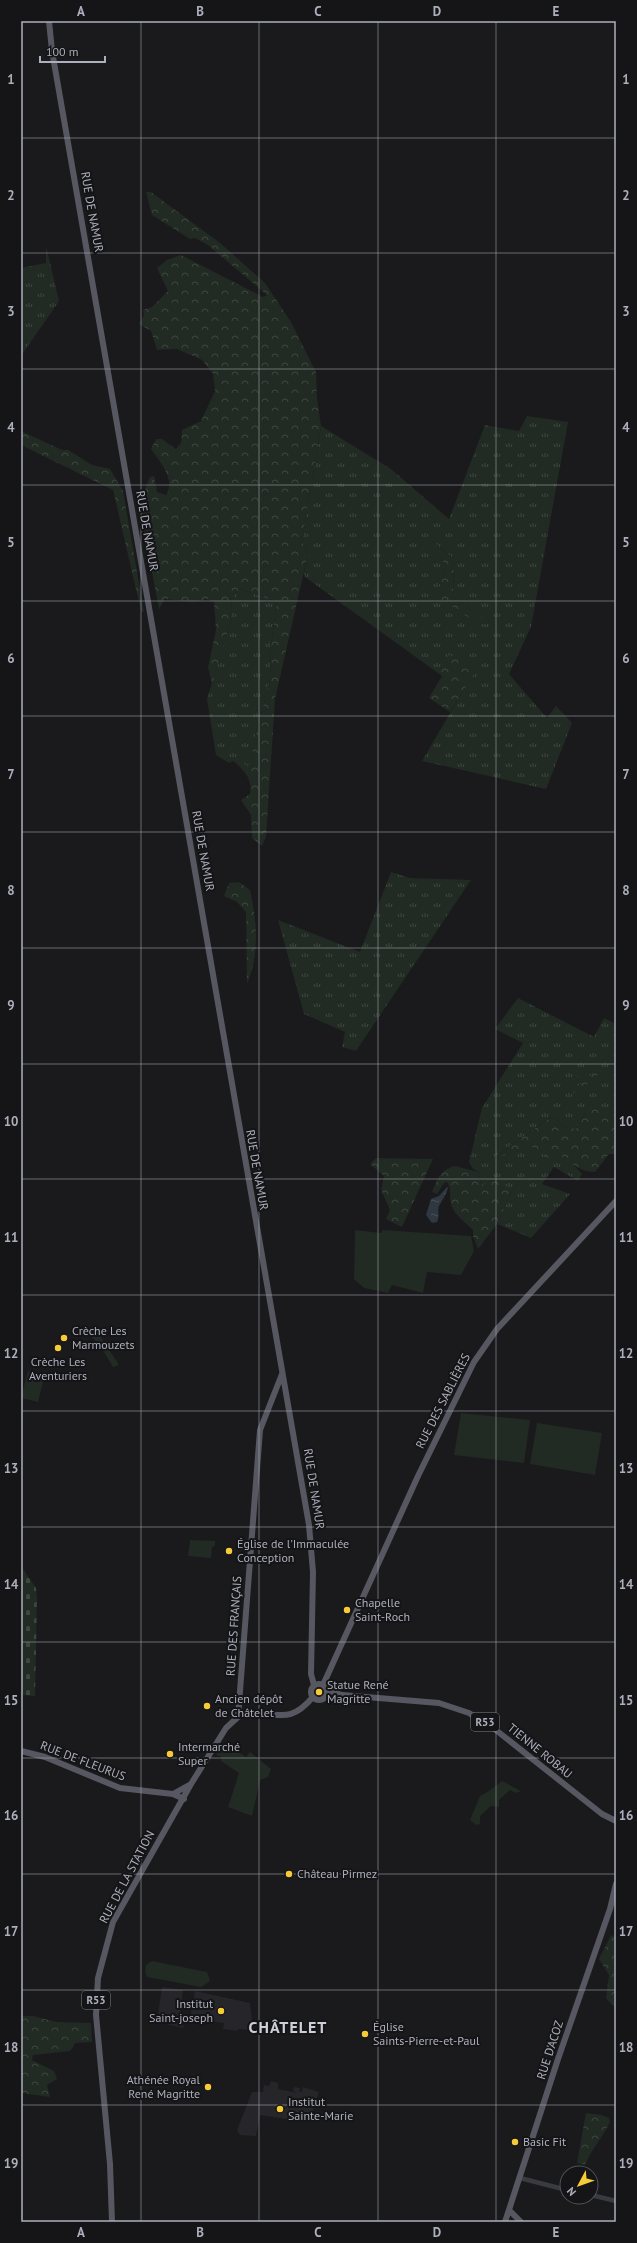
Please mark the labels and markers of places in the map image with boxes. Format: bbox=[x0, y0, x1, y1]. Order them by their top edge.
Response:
place label: Crèche Les Marmouzets bbox=[72, 1323, 135, 1352]
marker: Crèche Les Marmouzets bbox=[59, 1333, 69, 1343]
marker: Crèche Les Aventuriers bbox=[53, 1343, 63, 1353]
place label: Crèche Les Aventuriers bbox=[29, 1354, 87, 1383]
place label: Église de l'Immaculée Conception bbox=[237, 1536, 349, 1565]
marker: Église de l'Immaculée Conception bbox=[224, 1546, 234, 1556]
place label: Chapelle Saint-Roch bbox=[355, 1595, 410, 1624]
marker: Chapelle Saint-Roch bbox=[342, 1605, 352, 1615]
place label: Statue René Magritte bbox=[327, 1677, 389, 1706]
marker: Statue René Magritte bbox=[314, 1687, 324, 1697]
place label: Ancien dépôt de Châtelet bbox=[215, 1691, 283, 1720]
marker: Ancien dépôt de Châtelet bbox=[202, 1701, 212, 1711]
place label: Intermarché Super bbox=[178, 1739, 240, 1768]
marker: Intermarché Super bbox=[165, 1749, 175, 1759]
place label: Château Pirmez bbox=[297, 1866, 377, 1881]
marker: Château Pirmez bbox=[284, 1869, 294, 1879]
place label: Institut Saint-joseph bbox=[149, 1996, 213, 2025]
marker: Institut Saint-joseph bbox=[216, 2006, 226, 2016]
place label: Église Saints-Pierre-et-Paul bbox=[373, 2019, 480, 2048]
marker: Église Saints-Pierre-et-Paul bbox=[360, 2029, 370, 2039]
place label: Athénée Royal René Magritte bbox=[127, 2072, 200, 2101]
marker: Athénée Royal René Magritte bbox=[203, 2082, 213, 2092]
place label: Institut Sainte-Marie bbox=[288, 2094, 353, 2123]
marker: Institut Sainte-Marie bbox=[275, 2104, 285, 2114]
place label: Basic Fit bbox=[523, 2134, 566, 2149]
marker: Basic Fit bbox=[510, 2137, 520, 2147]

